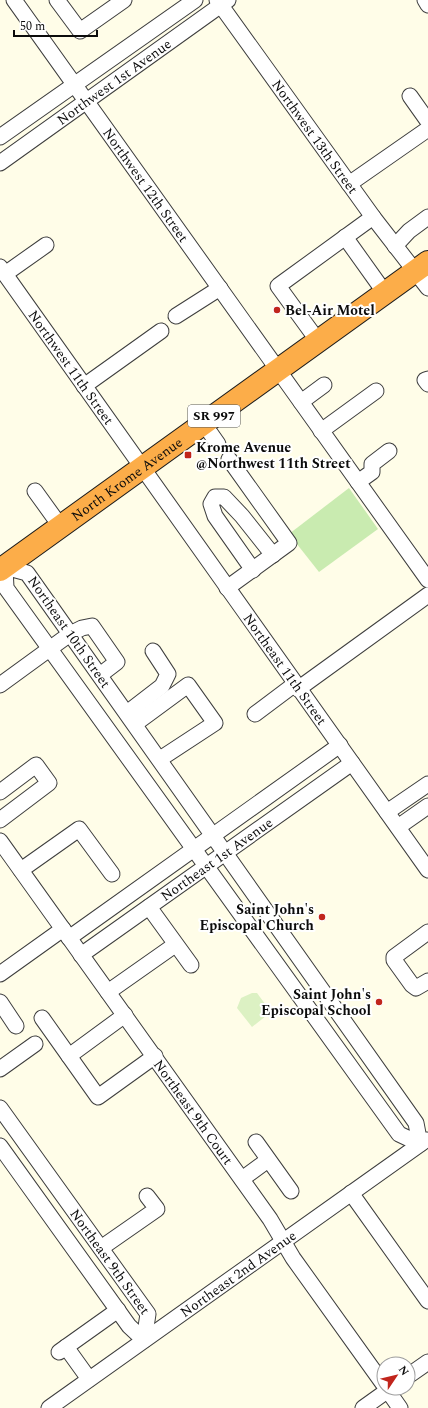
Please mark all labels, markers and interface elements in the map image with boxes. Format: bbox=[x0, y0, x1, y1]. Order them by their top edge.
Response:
scale bar bbox=[14, 12, 97, 38]
text: 50 m bbox=[20, 17, 45, 36]
street label: Northwest 1st Avenue bbox=[52, 33, 176, 130]
street label: Northwest 13th Street bbox=[267, 75, 363, 198]
street label: Northwest 12th Street bbox=[98, 123, 194, 246]
place label: Bel-Air Motel bbox=[285, 300, 375, 321]
marker: Bel-Air Motel bbox=[272, 305, 282, 315]
street label: Northwest 11th Street bbox=[23, 306, 119, 429]
road number: SR 997 bbox=[188, 405, 240, 427]
street label: North Krome Avenue bbox=[67, 431, 187, 526]
place label: Krome Avenue @Northwest 11th Street bbox=[196, 437, 351, 474]
marker: Krome Avenue @Northwest 11th Street bbox=[183, 450, 193, 460]
street label: Northeast 10th Street bbox=[22, 572, 116, 692]
street label: Northeast 11th Street bbox=[238, 609, 332, 729]
street label: Northeast 1st Avenue bbox=[156, 812, 277, 906]
place label: Saint John's Episcopal Church bbox=[199, 899, 314, 936]
marker: Saint John's Episcopal Church bbox=[317, 912, 327, 922]
place label: Saint John's Episcopal School bbox=[261, 984, 371, 1021]
marker: Saint John's Episcopal School bbox=[374, 997, 384, 1007]
street label: Northeast 9th Court bbox=[149, 1055, 239, 1169]
street label: Northeast 9th Street bbox=[65, 1204, 156, 1319]
street label: Northeast 2nd Avenue bbox=[176, 1225, 301, 1322]
north arrow bbox=[376, 1356, 416, 1396]
text: N bbox=[394, 1362, 413, 1379]

